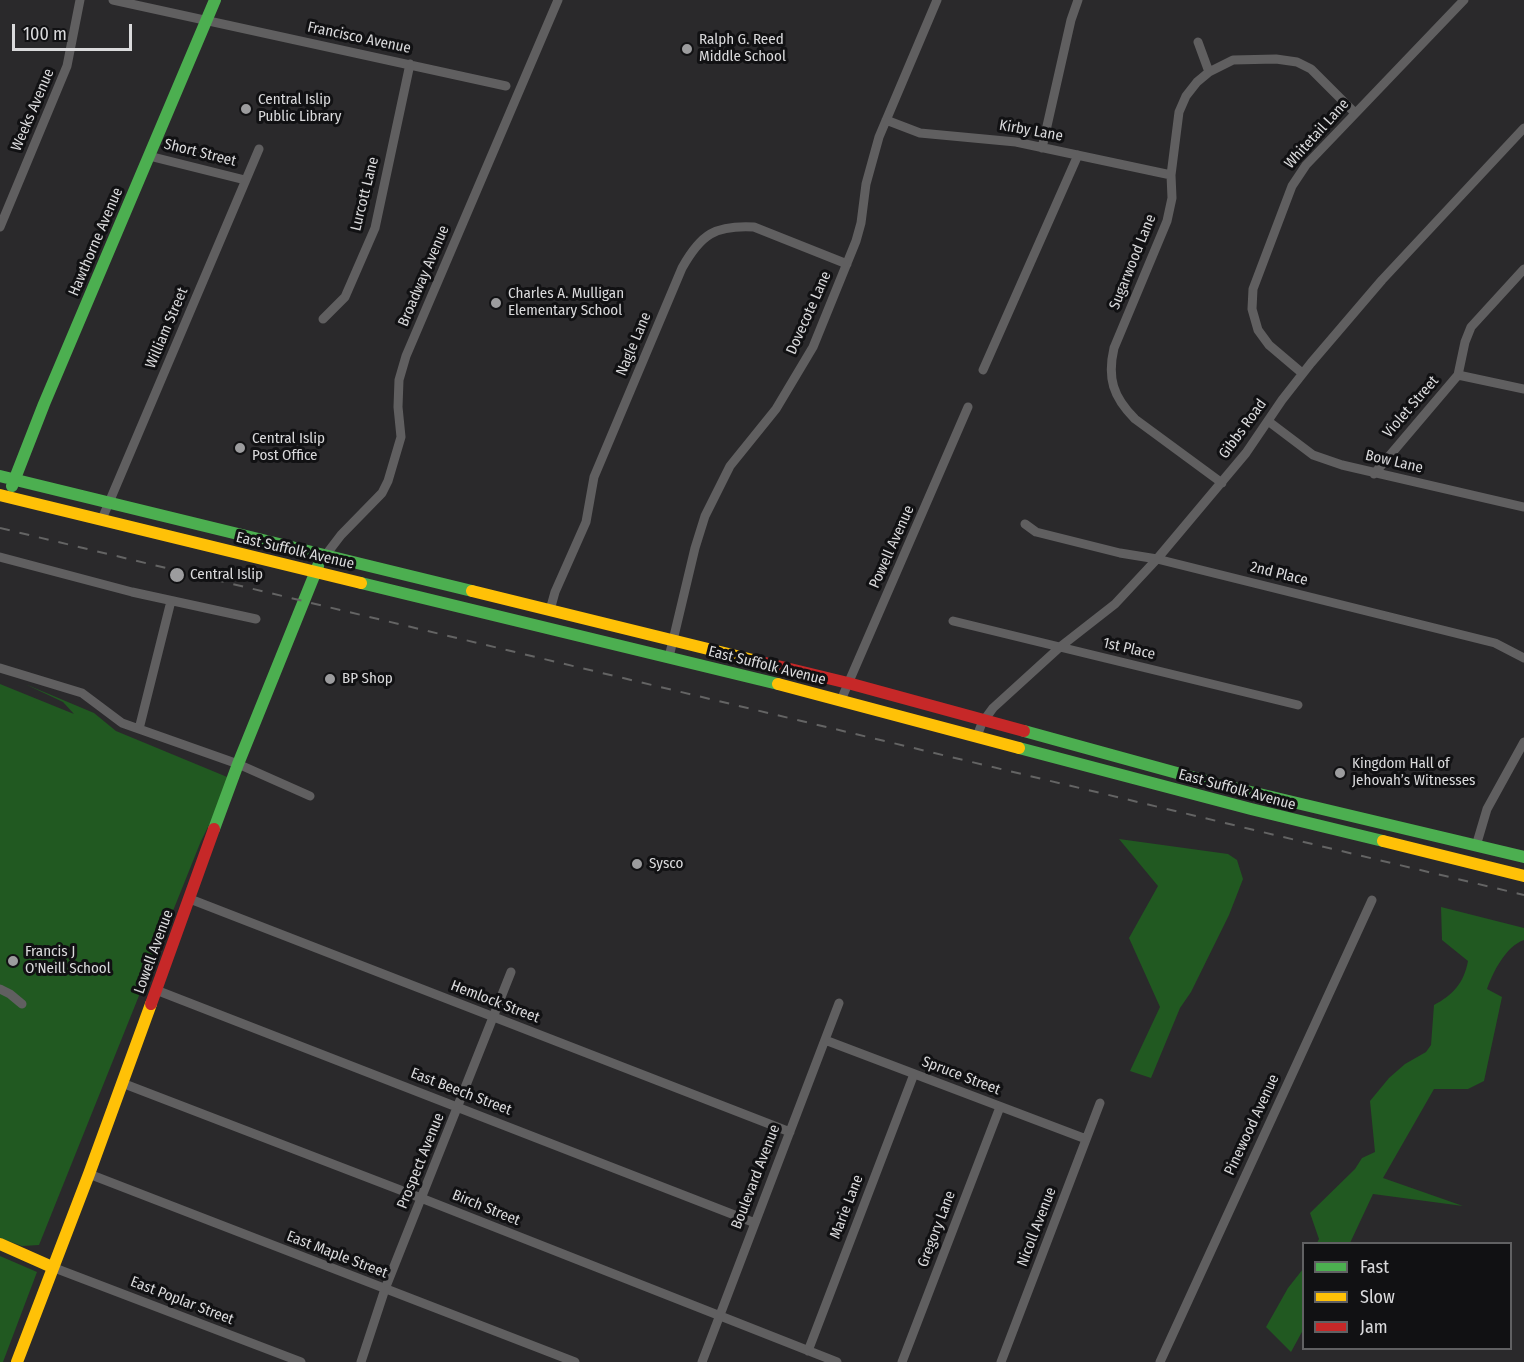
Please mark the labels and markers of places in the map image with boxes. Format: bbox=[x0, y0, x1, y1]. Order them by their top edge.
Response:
place label: Ralph G. Reed Middle School bbox=[699, 31, 786, 66]
marker: Ralph G. Reed Middle School bbox=[680, 42, 694, 56]
place label: Central Islip Public Library bbox=[258, 91, 341, 126]
marker: Central Islip Public Library bbox=[239, 102, 253, 116]
place label: Charles A. Mulligan Elementary School bbox=[508, 285, 624, 320]
marker: Charles A. Mulligan Elementary School bbox=[489, 296, 503, 310]
place label: Central Islip Post Office bbox=[252, 430, 325, 465]
marker: Central Islip Post Office bbox=[233, 441, 247, 455]
marker: Central Islip bbox=[168, 566, 186, 584]
place label: Central Islip bbox=[190, 566, 263, 584]
place label: BP Shop bbox=[342, 670, 393, 688]
marker: BP Shop bbox=[323, 672, 337, 686]
place label: Kingdom Hall of Jehovah’s Witnesses bbox=[1352, 755, 1475, 790]
marker: Kingdom Hall of Jehovah’s Witnesses bbox=[1333, 766, 1347, 780]
place label: Sysco bbox=[649, 855, 683, 873]
marker: Sysco bbox=[630, 857, 644, 871]
place label: Francis J O'Neill School bbox=[25, 943, 111, 978]
marker: Francis J O'Neill School bbox=[6, 954, 20, 968]

